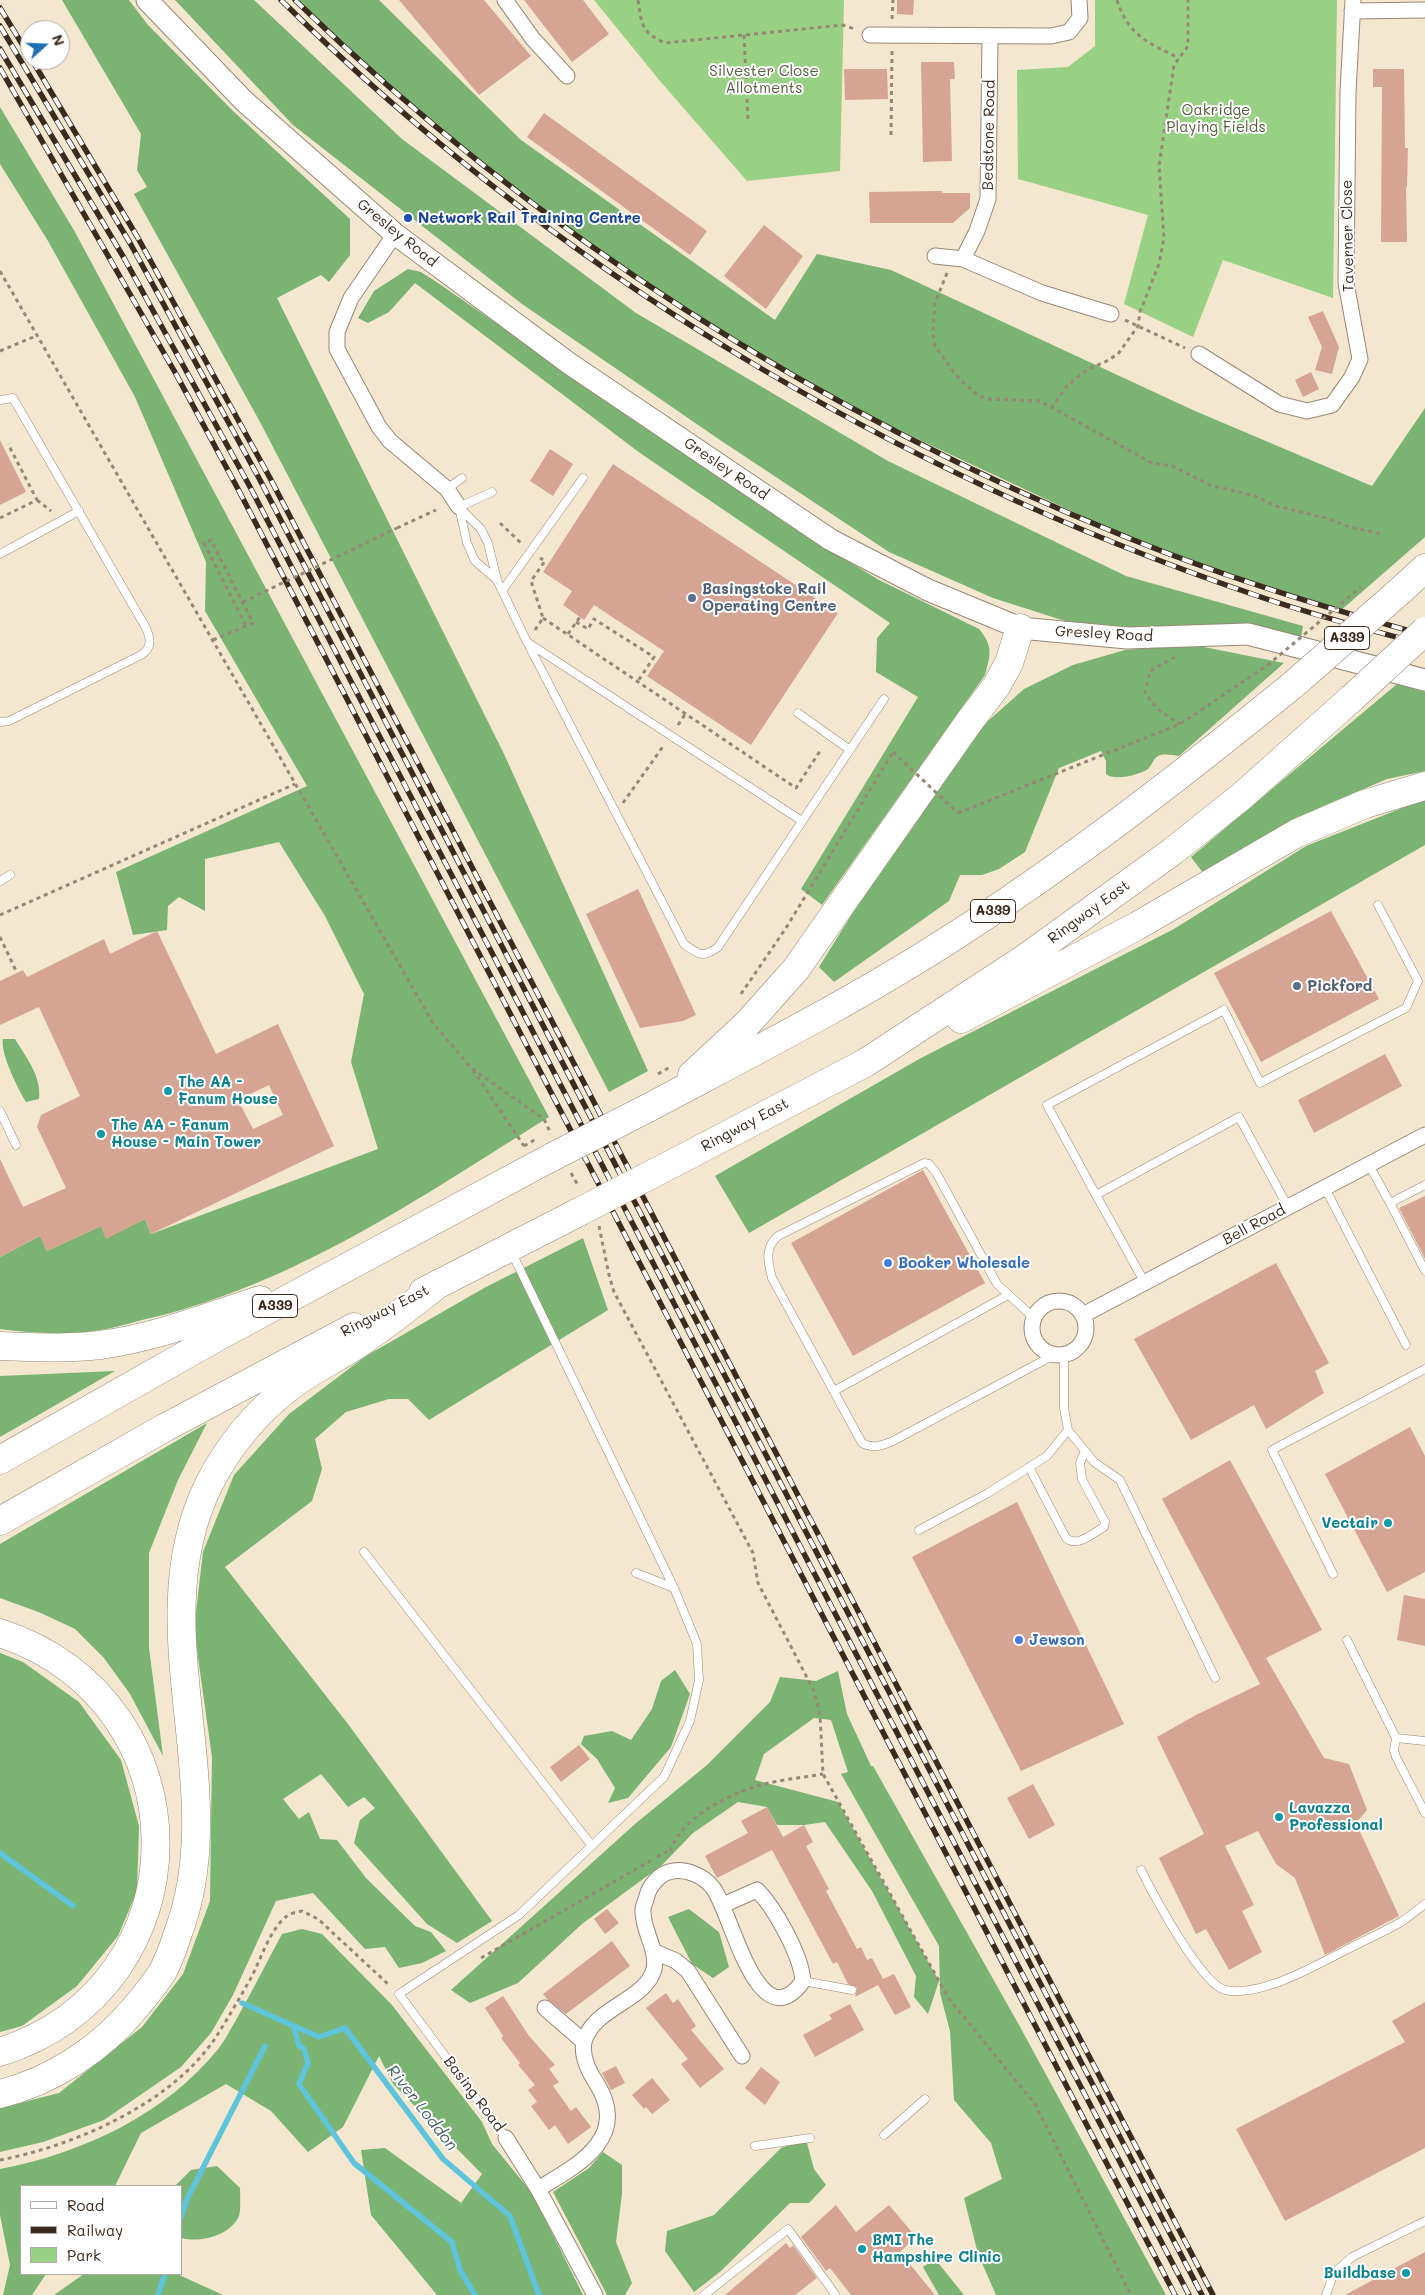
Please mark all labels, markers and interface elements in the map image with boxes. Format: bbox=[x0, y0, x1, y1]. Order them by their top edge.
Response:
north arrow bbox=[20, 20, 70, 70]
text: N bbox=[48, 32, 69, 48]
park label: Silvester Close Allotments bbox=[709, 62, 819, 97]
street label: Bedstone Road bbox=[979, 80, 999, 190]
park label: Oakridge Playing Fields bbox=[1166, 101, 1266, 136]
street label: Taverner Close bbox=[1338, 180, 1358, 292]
street label: Gresley Road bbox=[353, 195, 441, 271]
place label: Network Rail Training Centre bbox=[418, 209, 641, 227]
marker: Network Rail Training Centre bbox=[402, 212, 414, 224]
street label: Gresley Road bbox=[680, 434, 772, 504]
place label: Basingstoke Rail Operating Centre bbox=[702, 580, 836, 615]
marker: Basingstoke Rail Operating Centre bbox=[686, 592, 698, 604]
street label: Gresley Road bbox=[1054, 622, 1154, 646]
road number: A339 bbox=[1324, 626, 1370, 650]
street label: Ringway East bbox=[1045, 876, 1133, 948]
road number: A339 bbox=[970, 899, 1016, 922]
place label: Pickford bbox=[1307, 977, 1372, 995]
marker: Pickford bbox=[1291, 980, 1303, 992]
place label: The AA - Fanum House bbox=[178, 1073, 278, 1108]
marker: The AA - Fanum House bbox=[162, 1085, 174, 1097]
street label: Ringway East bbox=[698, 1094, 792, 1156]
place label: The AA - Fanum House - Main Tower bbox=[111, 1116, 261, 1151]
marker: The AA - Fanum House - Main Tower bbox=[95, 1128, 107, 1140]
street label: Bell Road bbox=[1220, 1201, 1288, 1249]
place label: Booker Wholesale bbox=[898, 1254, 1030, 1272]
marker: Booker Wholesale bbox=[882, 1257, 894, 1269]
street label: Ringway East bbox=[338, 1281, 432, 1341]
road number: A339 bbox=[252, 1294, 298, 1318]
place label: Vectair bbox=[1321, 1514, 1378, 1532]
marker: Vectair bbox=[1382, 1517, 1394, 1529]
place label: Jewson bbox=[1029, 1631, 1085, 1649]
marker: Jewson bbox=[1013, 1634, 1025, 1646]
place label: Lavazza Professional bbox=[1289, 1799, 1383, 1834]
marker: Lavazza Professional bbox=[1273, 1811, 1285, 1823]
street label: Basing Road bbox=[440, 2053, 508, 2135]
water label: River Loddon bbox=[383, 2061, 461, 2155]
legend bbox=[20, 2185, 182, 2275]
text: Road bbox=[67, 2195, 104, 2215]
text: Railway bbox=[67, 2220, 123, 2240]
place label: BMI The Hampshire Clinic bbox=[872, 2231, 1001, 2266]
marker: BMI The Hampshire Clinic bbox=[856, 2243, 868, 2255]
text: Park bbox=[67, 2245, 101, 2265]
place label: Buildbase bbox=[1323, 2264, 1396, 2282]
marker: Buildbase bbox=[1400, 2267, 1412, 2279]

